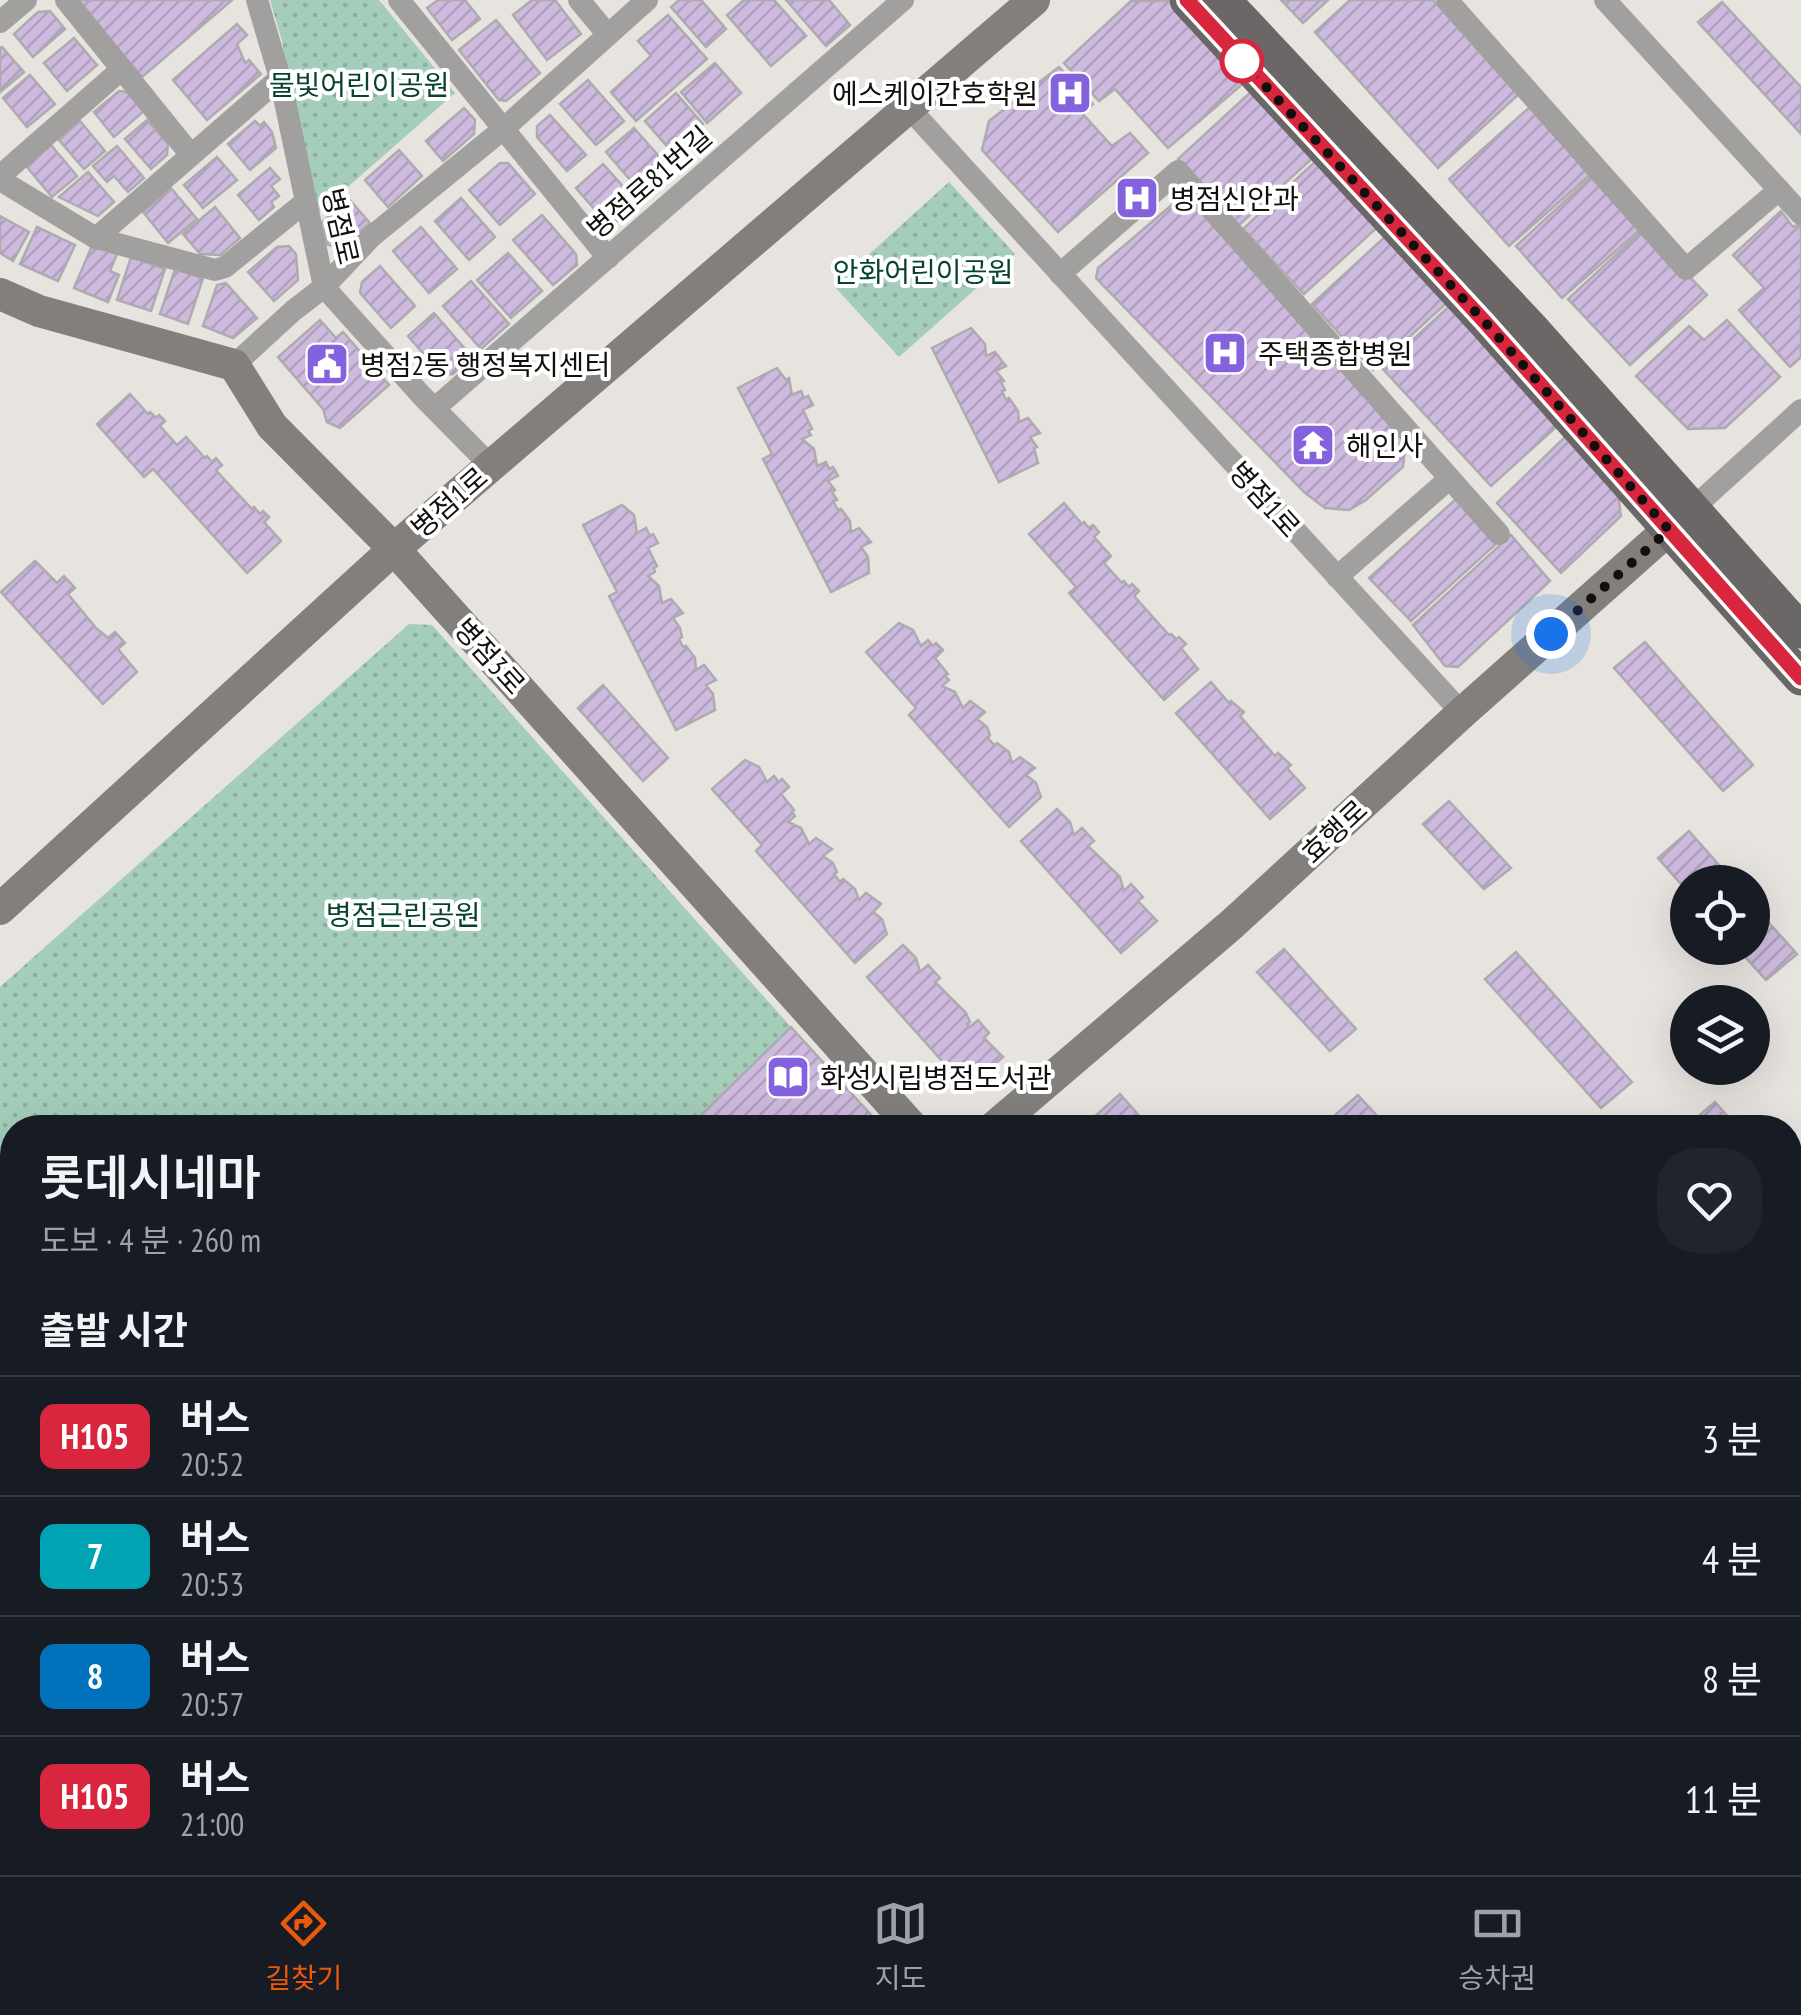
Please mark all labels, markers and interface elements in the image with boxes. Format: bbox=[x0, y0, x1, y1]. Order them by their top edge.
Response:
unlabelled marker bbox=[1221, 40, 1263, 82]
park label: 물빛어린이공원 bbox=[269, 66, 449, 103]
hospital icon: 에스케이간호학원 bbox=[1047, 70, 1093, 116]
place label: 에스케이간호학원 bbox=[832, 75, 1038, 112]
street label: 병점로81번길 bbox=[579, 118, 719, 246]
hospital icon: 병점신안과 bbox=[1114, 175, 1160, 221]
place label: 병점신안과 bbox=[1170, 180, 1299, 217]
street label: 병점로 bbox=[314, 184, 368, 268]
park label: 안화어린이공원 bbox=[833, 253, 1013, 290]
hospital icon: 주택종합병원 bbox=[1202, 330, 1248, 376]
place label: 주택종합병원 bbox=[1258, 335, 1413, 372]
public building icon: 병점2동 행정복지센터 bbox=[304, 341, 350, 387]
place label: 병점2동 행정복지센터 bbox=[360, 346, 610, 383]
temple icon: 해인사 bbox=[1290, 422, 1336, 468]
place label: 해인사 bbox=[1346, 427, 1423, 464]
street label: 병점1로 bbox=[1221, 453, 1309, 545]
street label: 병점1로 bbox=[403, 459, 495, 545]
your location bbox=[1526, 609, 1576, 659]
street label: 병점3로 bbox=[446, 610, 534, 702]
street label: 효행로 bbox=[1293, 791, 1375, 871]
map controls bbox=[1670, 865, 1770, 1085]
button: locate bbox=[1670, 865, 1770, 965]
park label: 병점근린공원 bbox=[326, 896, 480, 933]
button: layers bbox=[1670, 985, 1770, 1085]
library icon: 화성시립병점도서관 bbox=[765, 1054, 811, 1100]
place label: 화성시립병점도서관 bbox=[820, 1059, 1052, 1096]
text: 롯데시네마 bbox=[40, 1146, 261, 1208]
button: heart bbox=[1657, 1148, 1762, 1253]
text: 도보 · 4 분 · 260 m bbox=[40, 1219, 261, 1261]
text: 출발 시간 bbox=[40, 1305, 188, 1354]
text: 버스 bbox=[180, 1393, 250, 1442]
text: H105 bbox=[61, 1413, 129, 1459]
text: 3 분 bbox=[1702, 1414, 1762, 1463]
text: 20:52 bbox=[180, 1443, 244, 1485]
text: 버스 bbox=[180, 1513, 250, 1562]
text: 7 bbox=[87, 1533, 103, 1579]
text: 4 분 bbox=[1702, 1534, 1762, 1583]
text: 20:53 bbox=[180, 1563, 244, 1605]
text: 버스 bbox=[180, 1633, 250, 1682]
text: 8 bbox=[87, 1653, 103, 1699]
text: 8 분 bbox=[1702, 1654, 1762, 1703]
text: 20:57 bbox=[180, 1683, 244, 1725]
text: 버스 bbox=[180, 1753, 250, 1802]
text: H105 bbox=[61, 1773, 129, 1819]
text: 11 분 bbox=[1685, 1774, 1762, 1823]
text: 21:00 bbox=[180, 1803, 244, 1845]
tab: 길찾기 bbox=[265, 1896, 343, 1996]
tab: 지도 bbox=[873, 1896, 928, 1996]
tab: 승차권 bbox=[1458, 1896, 1536, 1996]

